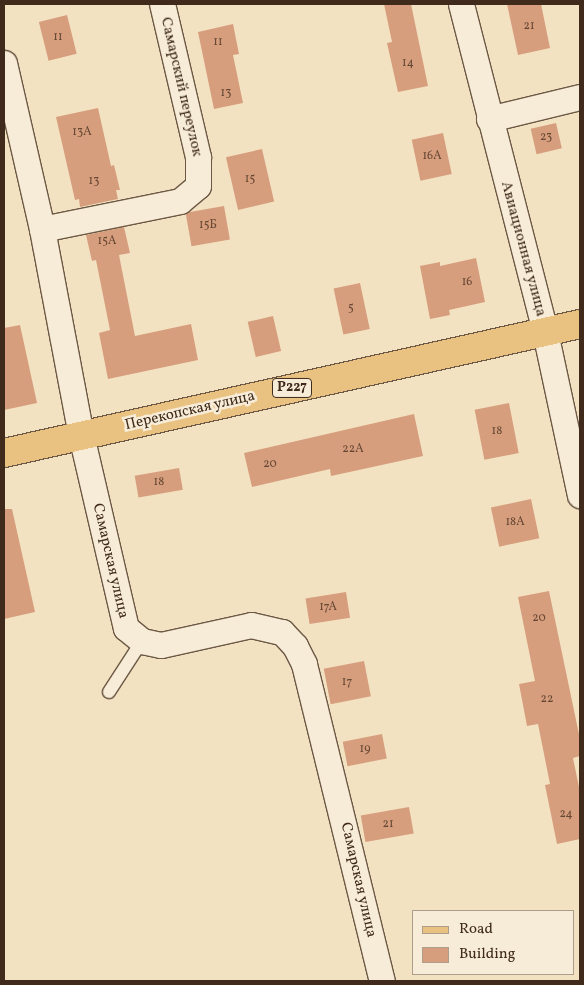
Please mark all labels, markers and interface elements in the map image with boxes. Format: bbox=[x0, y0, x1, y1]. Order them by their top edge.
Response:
street label: Самарский переулок bbox=[156, 16, 206, 158]
house number: 21 bbox=[523, 20, 535, 34]
house number: 11 bbox=[53, 31, 63, 45]
house number: 11 bbox=[213, 36, 223, 50]
house number: 14 bbox=[402, 57, 414, 71]
house number: 13 bbox=[221, 87, 231, 101]
house number: 13А bbox=[72, 126, 92, 140]
house number: 23 bbox=[540, 131, 552, 145]
house number: 16А bbox=[422, 150, 442, 164]
house number: 15 bbox=[245, 173, 255, 187]
house number: 13 bbox=[89, 175, 99, 189]
street label: Авиационная улица bbox=[496, 179, 550, 319]
house number: 15Б bbox=[199, 219, 217, 233]
house number: 15А bbox=[98, 235, 116, 249]
house number: 16 bbox=[462, 276, 472, 290]
house number: 5 bbox=[348, 302, 354, 316]
road number: Р227 bbox=[271, 376, 313, 399]
street label: Перекопская улица bbox=[123, 387, 257, 435]
house number: 18 bbox=[492, 425, 502, 439]
house number: 22А bbox=[342, 443, 364, 457]
house number: 20 bbox=[263, 458, 277, 472]
house number: 18 bbox=[154, 476, 164, 490]
street label: Самарская улица bbox=[88, 502, 132, 620]
house number: 18А bbox=[505, 516, 525, 530]
house number: 17А bbox=[319, 601, 337, 615]
house number: 20 bbox=[532, 612, 546, 626]
house number: 17 bbox=[342, 676, 352, 690]
house number: 22 bbox=[541, 693, 553, 707]
house number: 19 bbox=[360, 743, 370, 757]
house number: 24 bbox=[559, 808, 573, 822]
house number: 21 bbox=[382, 818, 394, 832]
street label: Самарская улица bbox=[336, 821, 380, 939]
legend bbox=[412, 910, 574, 975]
text: Road bbox=[459, 919, 493, 940]
text: Building bbox=[459, 944, 515, 965]

